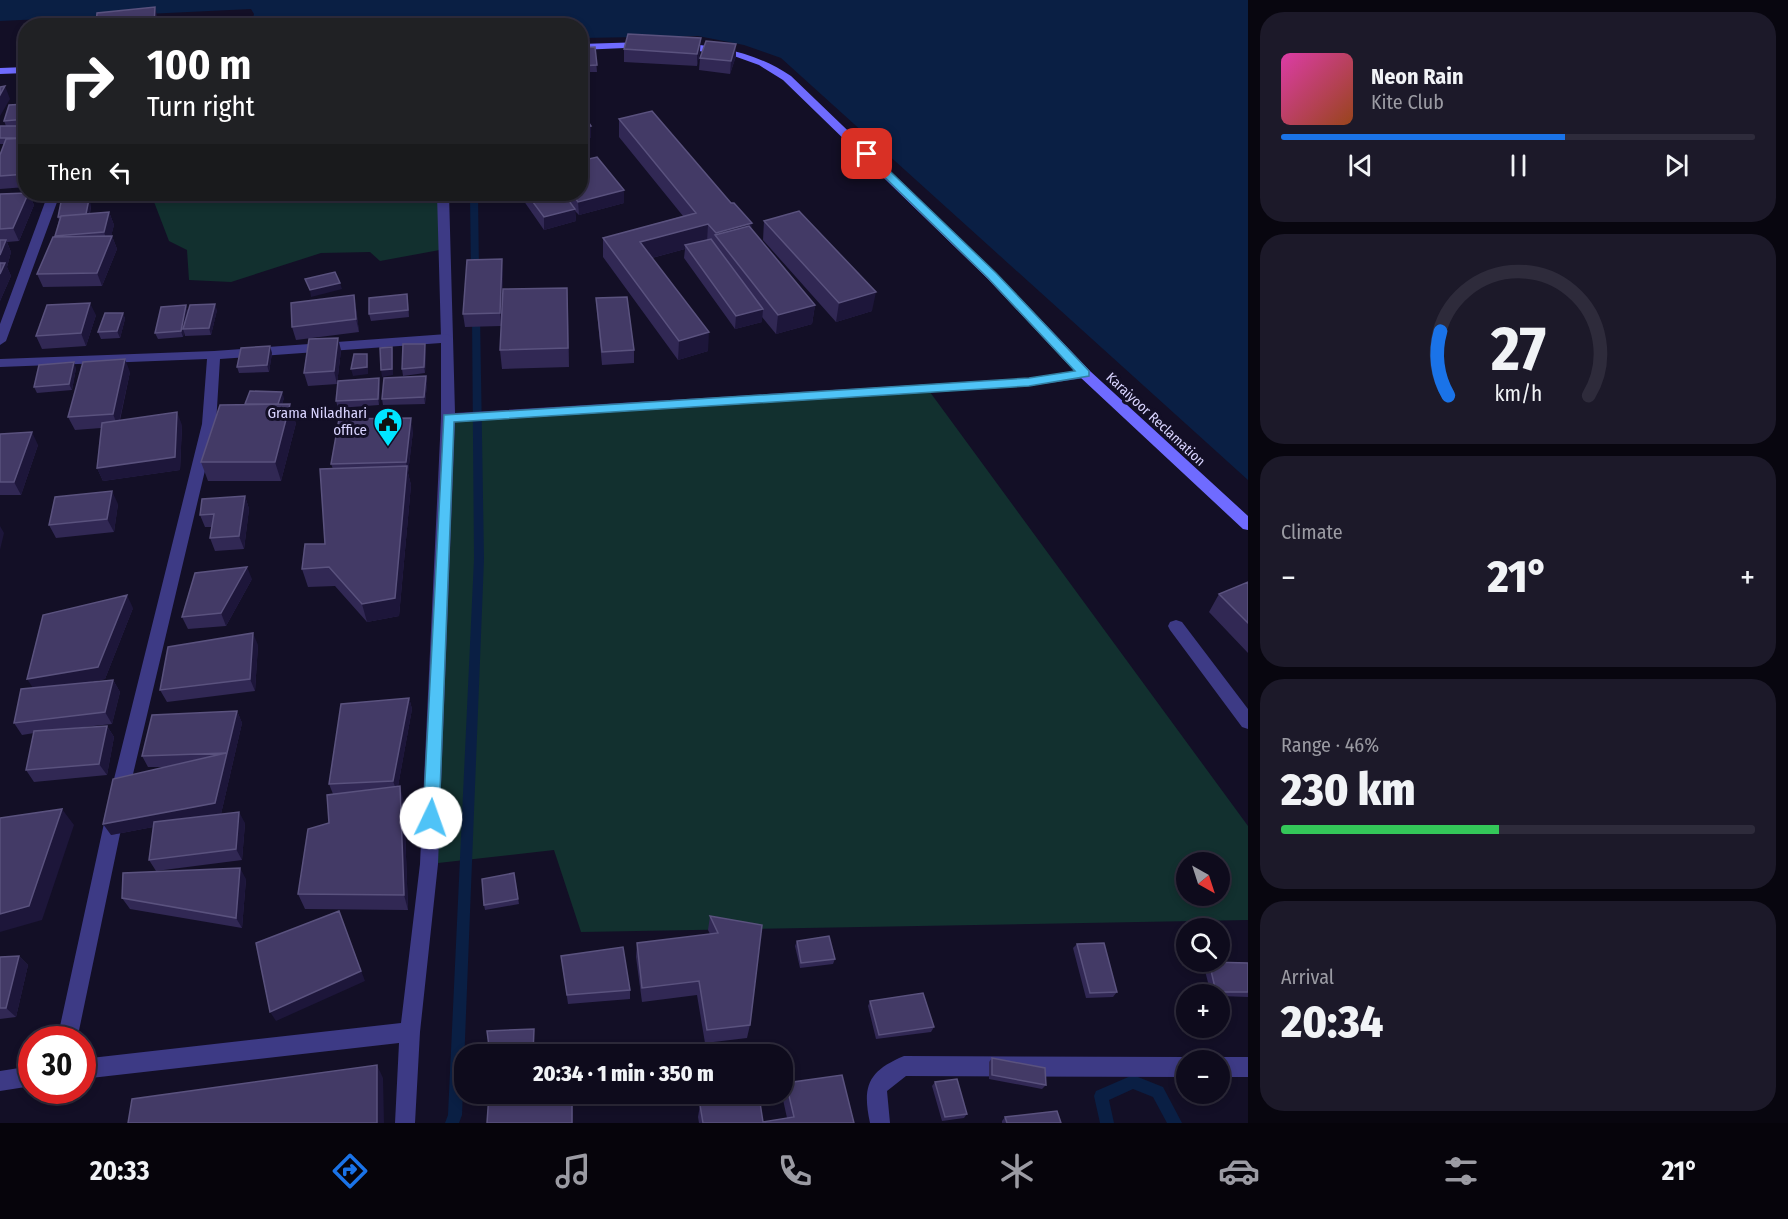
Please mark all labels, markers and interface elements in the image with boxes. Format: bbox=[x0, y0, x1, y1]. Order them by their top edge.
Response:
text: 100 m bbox=[147, 40, 251, 90]
icon: right bbox=[48, 42, 126, 120]
text: Neon Rain bbox=[1371, 63, 1464, 90]
text: Kite Club bbox=[1371, 90, 1444, 114]
text: Turn right bbox=[147, 91, 255, 123]
pin bbox=[841, 128, 892, 179]
icon: arrive bbox=[850, 137, 883, 170]
icon: previous bbox=[1344, 149, 1377, 182]
icon: pause bbox=[1502, 149, 1535, 182]
icon: next bbox=[1660, 149, 1693, 182]
icon: left bbox=[104, 156, 137, 189]
text: Then bbox=[48, 159, 92, 186]
text: 27 bbox=[1489, 312, 1546, 387]
street label: Karaiyoor Reclamation bbox=[1103, 369, 1209, 470]
text: km/h bbox=[1494, 382, 1542, 408]
place label: Grama Niladhari office bbox=[267, 404, 367, 439]
public building icon: Grama Niladhari office bbox=[372, 406, 404, 448]
text: Climate bbox=[1281, 520, 1343, 544]
text: 21° bbox=[1487, 550, 1548, 604]
text: − bbox=[1281, 558, 1296, 598]
text: + bbox=[1740, 558, 1755, 598]
text: Range · 46% bbox=[1281, 733, 1379, 757]
text: 230 km bbox=[1281, 763, 1415, 817]
position arrow bbox=[399, 786, 463, 850]
north arrow bbox=[1176, 852, 1230, 906]
map controls bbox=[1176, 852, 1230, 1104]
button: search bbox=[1176, 918, 1230, 972]
text: Arrival bbox=[1281, 965, 1334, 989]
button: + bbox=[1176, 984, 1230, 1038]
text: 20:34 bbox=[1281, 995, 1383, 1049]
speed limit sign: 30 bbox=[18, 1026, 96, 1104]
button: − bbox=[1176, 1050, 1230, 1104]
text: 20:34 · 1 min · 350 m bbox=[533, 1060, 714, 1087]
icon: directions bbox=[329, 1150, 371, 1192]
icon: music bbox=[552, 1150, 594, 1192]
icon: phone bbox=[774, 1150, 816, 1192]
icon: climate bbox=[996, 1150, 1038, 1192]
icon: car bbox=[1218, 1150, 1260, 1192]
icon: filters bbox=[1440, 1150, 1482, 1192]
text: 20:33 bbox=[90, 1155, 149, 1187]
text: 21° bbox=[1662, 1155, 1698, 1187]

